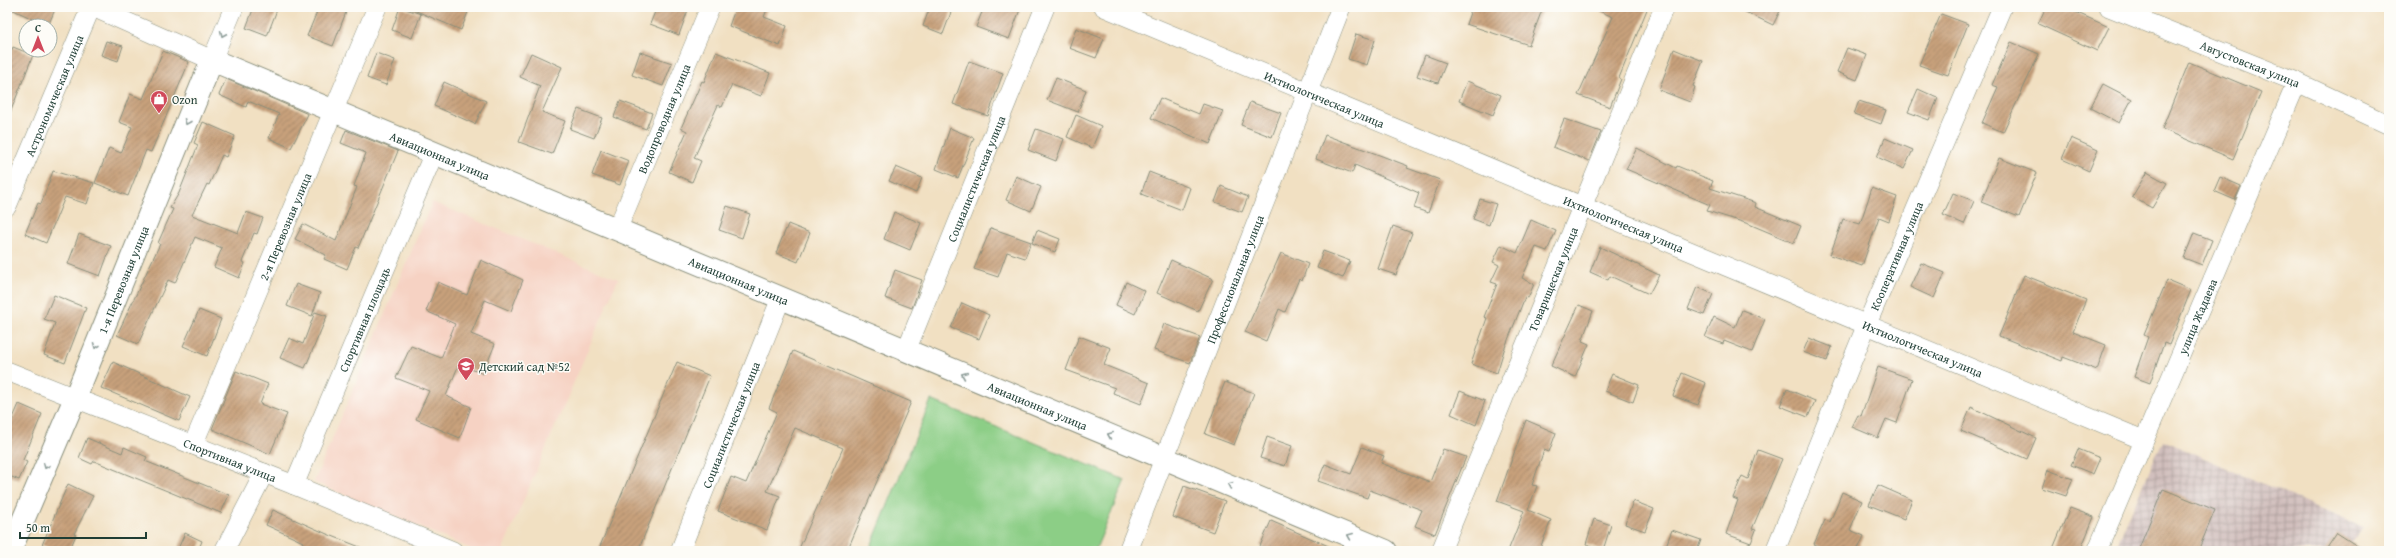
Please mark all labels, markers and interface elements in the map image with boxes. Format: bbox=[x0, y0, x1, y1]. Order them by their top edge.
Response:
north arrow bbox=[18, 18, 58, 58]
text: С bbox=[35, 20, 41, 36]
one-way arrow bbox=[220, 30, 228, 37]
street label: Астрономическая улица bbox=[20, 32, 87, 159]
street label: Августовская улица bbox=[2198, 36, 2303, 91]
street label: Водопроводная улица bbox=[633, 61, 694, 176]
street label: Ихтиологическая улица bbox=[1262, 66, 1388, 132]
shop icon: Ozon bbox=[149, 89, 169, 114]
place label: Ozon bbox=[172, 91, 198, 108]
street label: Социалистическая улица bbox=[943, 113, 1009, 244]
one-way arrow bbox=[184, 118, 192, 126]
street label: Авиационная улица bbox=[387, 127, 493, 184]
street label: 2-я Перевозная улица bbox=[255, 170, 315, 283]
street label: Ихтиологическая улица bbox=[1561, 191, 1687, 256]
street label: Кооперативная улица bbox=[1865, 198, 1927, 313]
street label: Профессиональная улица bbox=[1202, 212, 1267, 346]
street label: 1-я Перевозная улица bbox=[93, 223, 153, 336]
street label: Товарищеская улица bbox=[1524, 224, 1582, 334]
street label: Авиационная улица bbox=[686, 252, 792, 309]
street label: Спортивная площадь bbox=[334, 264, 394, 374]
street label: улица Жадаева bbox=[2173, 276, 2221, 358]
street label: Ихтиологическая улица bbox=[1860, 316, 1986, 381]
one-way arrow bbox=[93, 342, 101, 350]
school or university icon: Детский сад №52 bbox=[456, 356, 476, 381]
place label: Детский сад №52 bbox=[478, 358, 570, 375]
street label: Социалистическая улица bbox=[698, 359, 763, 490]
one-way arrow bbox=[961, 371, 968, 379]
street label: Авиационная улица bbox=[985, 377, 1091, 434]
one-way arrow bbox=[1107, 432, 1114, 440]
street label: Спортивная улица bbox=[181, 434, 279, 486]
one-way arrow bbox=[43, 462, 51, 470]
one-way arrow bbox=[1227, 482, 1234, 490]
scale bar bbox=[20, 514, 146, 540]
text: 50 m bbox=[26, 519, 50, 536]
one-way arrow bbox=[1347, 533, 1354, 541]

